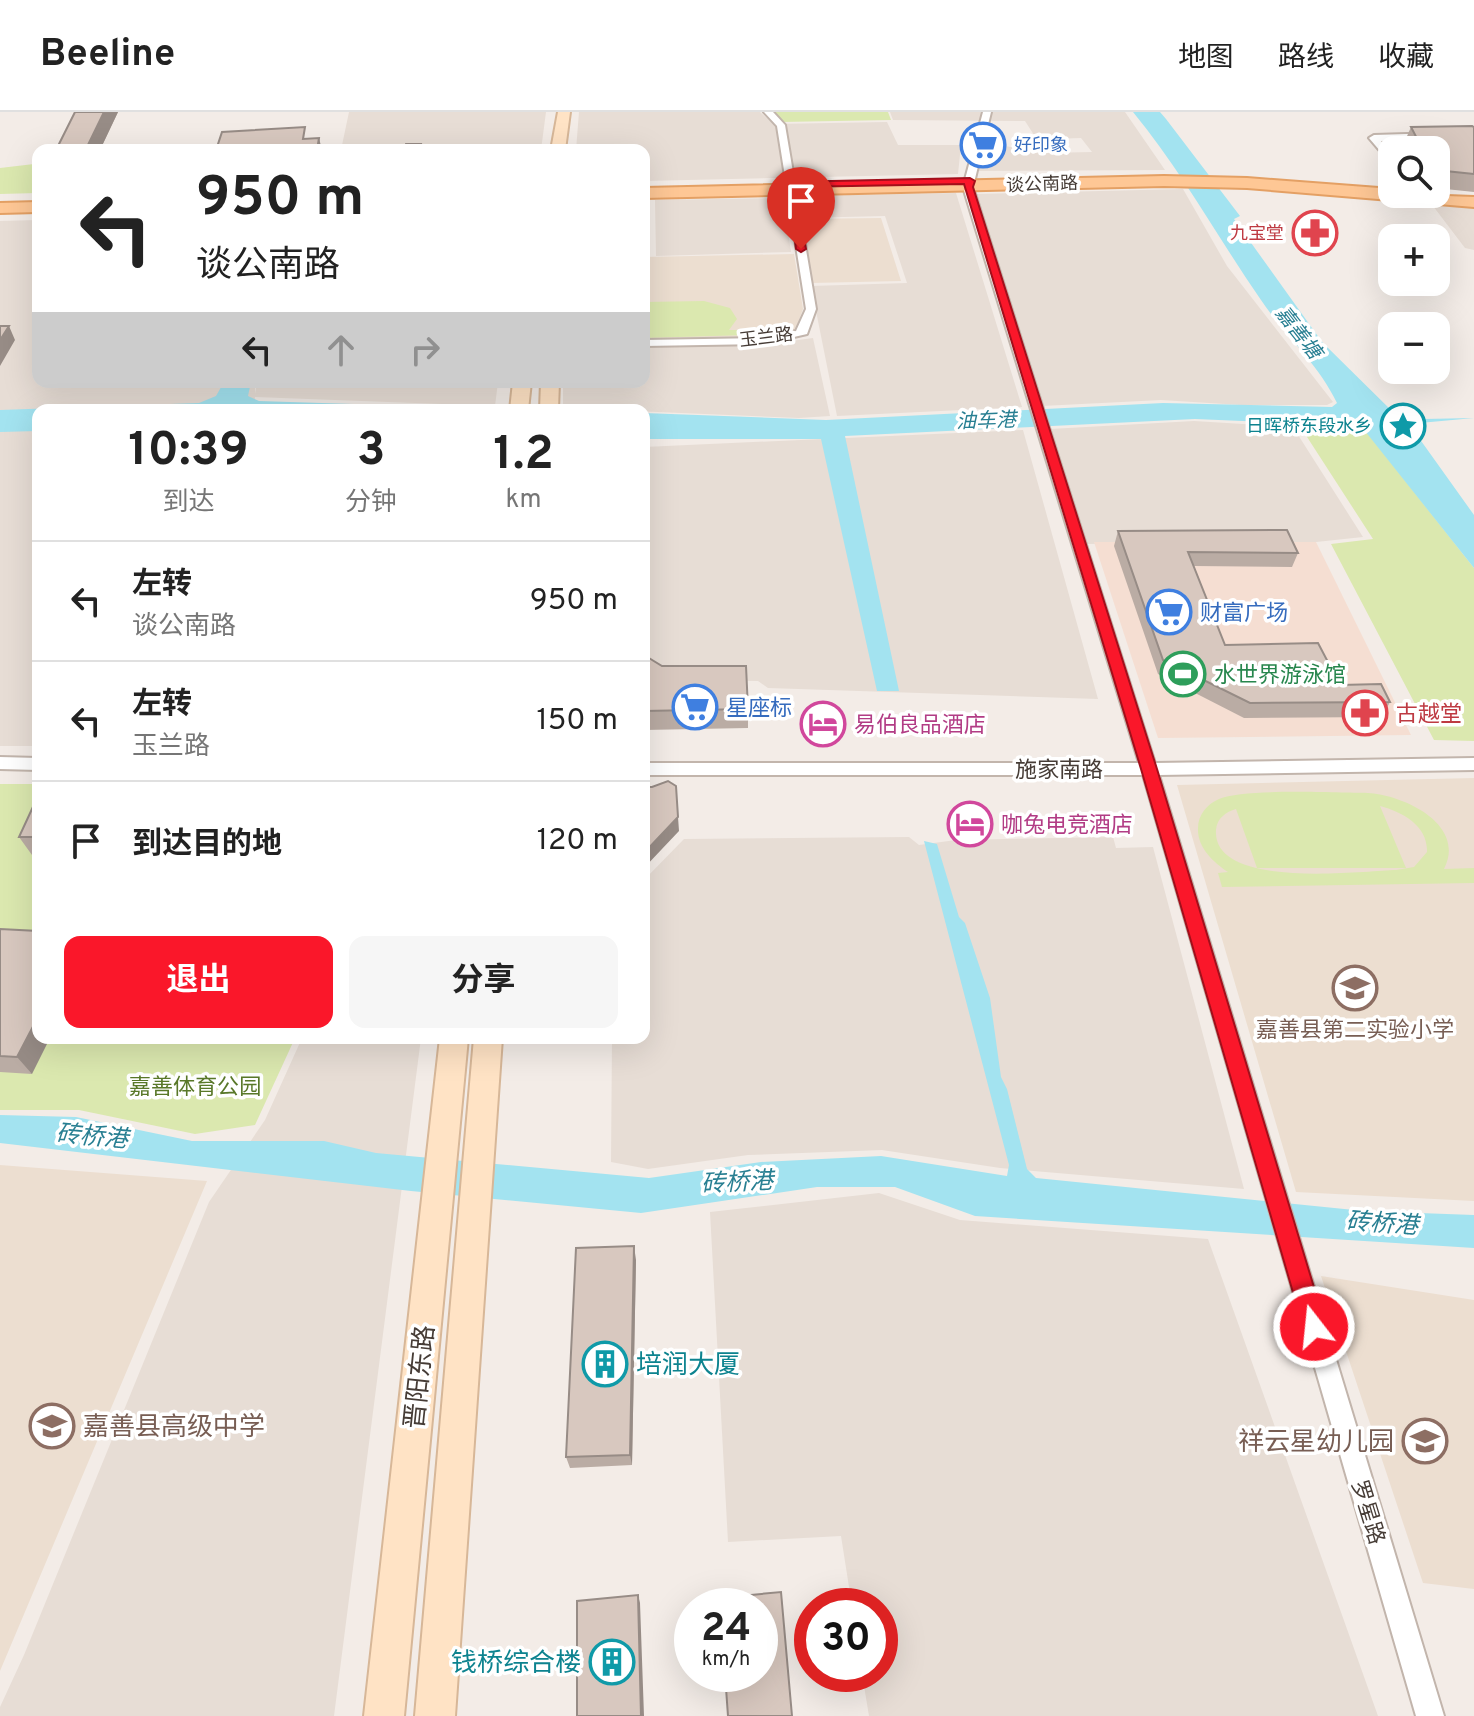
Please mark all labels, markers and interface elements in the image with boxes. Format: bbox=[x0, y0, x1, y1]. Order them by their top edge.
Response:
text: Beeline bbox=[40, 31, 175, 80]
text: 地图 bbox=[1178, 41, 1234, 77]
text: 路线 bbox=[1278, 41, 1334, 77]
text: 收藏 bbox=[1378, 41, 1434, 77]
supermarket icon: 好印象 bbox=[959, 121, 1007, 169]
place label: 好印象 bbox=[1014, 135, 1068, 158]
map controls bbox=[1378, 136, 1450, 384]
button: search bbox=[1378, 136, 1450, 208]
text: 950 m bbox=[196, 165, 364, 235]
pin bbox=[767, 167, 835, 249]
street label: 谈公南路 bbox=[1006, 173, 1078, 198]
icon: left bbox=[64, 176, 168, 280]
icon: arrive bbox=[779, 179, 823, 223]
pharmacy icon: 九宝堂 bbox=[1291, 209, 1339, 257]
place label: 九宝堂 bbox=[1230, 223, 1284, 246]
button: + bbox=[1378, 224, 1450, 296]
text: 谈公南路 bbox=[196, 244, 340, 290]
water label: 嘉善塘 bbox=[1269, 302, 1328, 367]
button: − bbox=[1378, 312, 1450, 384]
street label: 玉兰路 bbox=[738, 324, 794, 353]
icon: left bbox=[235, 328, 279, 372]
icon: ahead bbox=[319, 328, 363, 372]
icon: right bbox=[403, 328, 447, 372]
place icon: 日晖桥东段水乡 bbox=[1379, 402, 1427, 450]
water label: 油车港 bbox=[956, 408, 1020, 436]
place label: 日晖桥东段水乡 bbox=[1246, 416, 1372, 439]
text: 10:39 bbox=[128, 422, 249, 482]
text: 3 bbox=[357, 422, 385, 482]
text: 1.2 bbox=[493, 426, 554, 486]
text: km bbox=[506, 484, 542, 517]
text: 到达 bbox=[163, 487, 215, 520]
text: 分钟 bbox=[345, 487, 397, 520]
text: 左转 bbox=[132, 567, 192, 604]
icon: left bbox=[64, 579, 108, 623]
text: 950 m bbox=[530, 583, 618, 620]
supermarket icon: 财富广场 bbox=[1145, 588, 1193, 636]
place label: 财富广场 bbox=[1200, 601, 1288, 628]
text: 谈公南路 bbox=[132, 611, 236, 644]
sports icon: 水世界游泳馆 bbox=[1159, 650, 1207, 698]
place label: 水世界游泳馆 bbox=[1214, 663, 1346, 690]
supermarket icon: 星座标 bbox=[671, 683, 719, 731]
text: 左转 bbox=[132, 687, 192, 724]
pharmacy icon: 古越堂 bbox=[1341, 689, 1389, 737]
place label: 星座标 bbox=[726, 696, 792, 723]
icon: left bbox=[64, 699, 108, 743]
hotel icon: 易伯良品酒店 bbox=[799, 700, 847, 748]
place label: 古越堂 bbox=[1396, 702, 1462, 729]
text: 150 m bbox=[537, 703, 618, 740]
place label: 易伯良品酒店 bbox=[854, 713, 986, 740]
text: 玉兰路 bbox=[132, 731, 210, 764]
street label: 施家南路 bbox=[1015, 758, 1103, 785]
hotel icon: 咖兔电竞酒店 bbox=[946, 800, 994, 848]
place label: 咖兔电竞酒店 bbox=[1001, 813, 1133, 840]
icon: arrive bbox=[64, 819, 108, 863]
text: 120 m bbox=[537, 823, 618, 860]
text: 到达目的地 bbox=[132, 827, 282, 864]
button: 退出 bbox=[64, 936, 333, 1028]
button: 分享 bbox=[349, 936, 618, 1028]
school or university icon: 嘉善县第二实验小学 bbox=[1331, 964, 1379, 1012]
place label: 嘉善县第二实验小学 bbox=[1256, 1018, 1454, 1045]
park label: 嘉善体育公园 bbox=[129, 1075, 261, 1102]
water label: 砖桥港 bbox=[55, 1120, 132, 1156]
water label: 砖桥港 bbox=[700, 1167, 777, 1201]
water label: 砖桥港 bbox=[1345, 1208, 1422, 1243]
position arrow bbox=[1272, 1285, 1356, 1369]
street label: 晋阳东路 bbox=[400, 1324, 443, 1431]
building icon: 培润大厦 bbox=[581, 1340, 629, 1388]
place label: 培润大厦 bbox=[636, 1350, 740, 1383]
school or university icon: 嘉善县高级中学 bbox=[28, 1402, 76, 1450]
place label: 嘉善县高级中学 bbox=[83, 1412, 265, 1445]
school or university icon: 祥云星幼儿园 bbox=[1401, 1417, 1449, 1465]
place label: 祥云星幼儿园 bbox=[1238, 1427, 1394, 1460]
street label: 罗星路 bbox=[1344, 1477, 1389, 1548]
speed limit sign: 30 bbox=[794, 1588, 898, 1692]
text: 24 bbox=[701, 1605, 751, 1655]
building icon: 钱桥综合楼 bbox=[588, 1638, 636, 1686]
text: km/h bbox=[702, 1647, 750, 1673]
place label: 钱桥综合楼 bbox=[451, 1648, 581, 1681]

